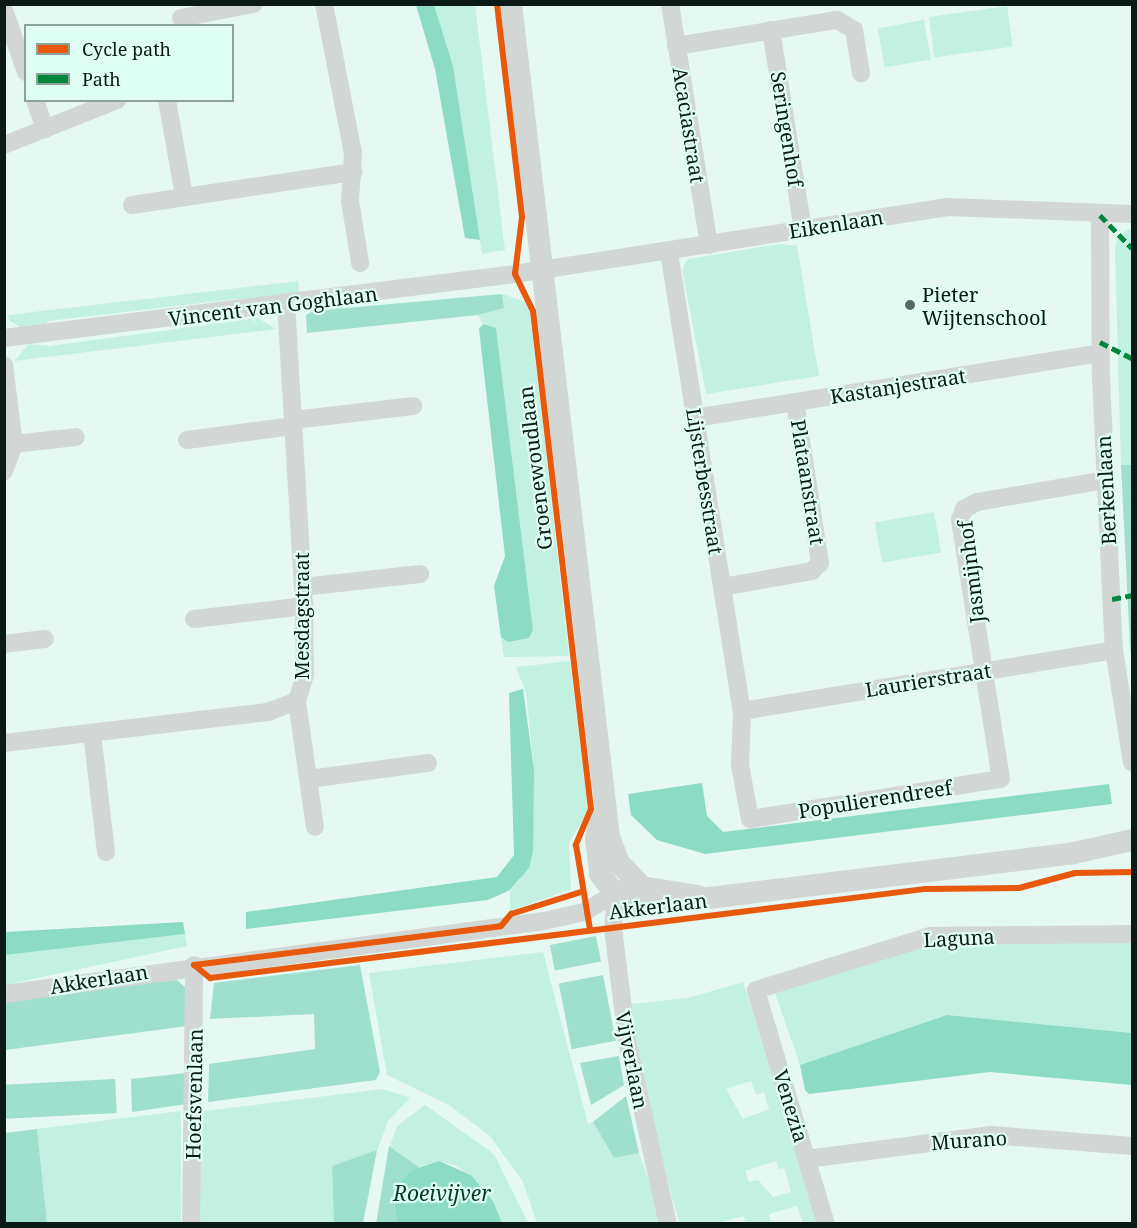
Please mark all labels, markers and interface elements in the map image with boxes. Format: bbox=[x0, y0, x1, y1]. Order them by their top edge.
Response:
legend bbox=[24, 24, 234, 102]
text: Cycle path bbox=[82, 37, 171, 61]
street label: Acaciastraat bbox=[668, 65, 710, 185]
text: Path bbox=[82, 67, 121, 91]
street label: Seringenhof bbox=[766, 70, 808, 188]
street label: Eikenlaan bbox=[787, 205, 885, 243]
street label: Vincent van Goghlaan bbox=[167, 281, 379, 331]
place label: Pieter Wijtenschool bbox=[922, 282, 1047, 329]
marker: Pieter Wijtenschool bbox=[903, 298, 917, 312]
street label: Kastanjestraat bbox=[829, 363, 967, 409]
street label: Groenewoudlaan bbox=[513, 385, 557, 551]
street label: Lijsterbesstraat bbox=[682, 406, 728, 556]
street label: Plataanstraat bbox=[786, 418, 830, 546]
street label: Berkenlaan bbox=[1091, 435, 1121, 545]
street label: Jasmijnhof bbox=[953, 519, 989, 625]
street label: Mesdagstraat bbox=[289, 552, 313, 680]
street label: Laurierstraat bbox=[863, 658, 993, 702]
street label: Populierendreef bbox=[796, 775, 954, 823]
street label: Akkerlaan bbox=[607, 888, 709, 924]
street label: Laguna bbox=[923, 924, 995, 952]
street label: Akkerlaan bbox=[48, 959, 150, 999]
street label: Vijverlaan bbox=[611, 1009, 653, 1111]
street label: Hoefsvenlaan bbox=[181, 1028, 207, 1160]
street label: Venezia bbox=[769, 1067, 813, 1145]
street label: Murano bbox=[930, 1125, 1008, 1155]
water label: Roeivijver bbox=[393, 1180, 491, 1206]

